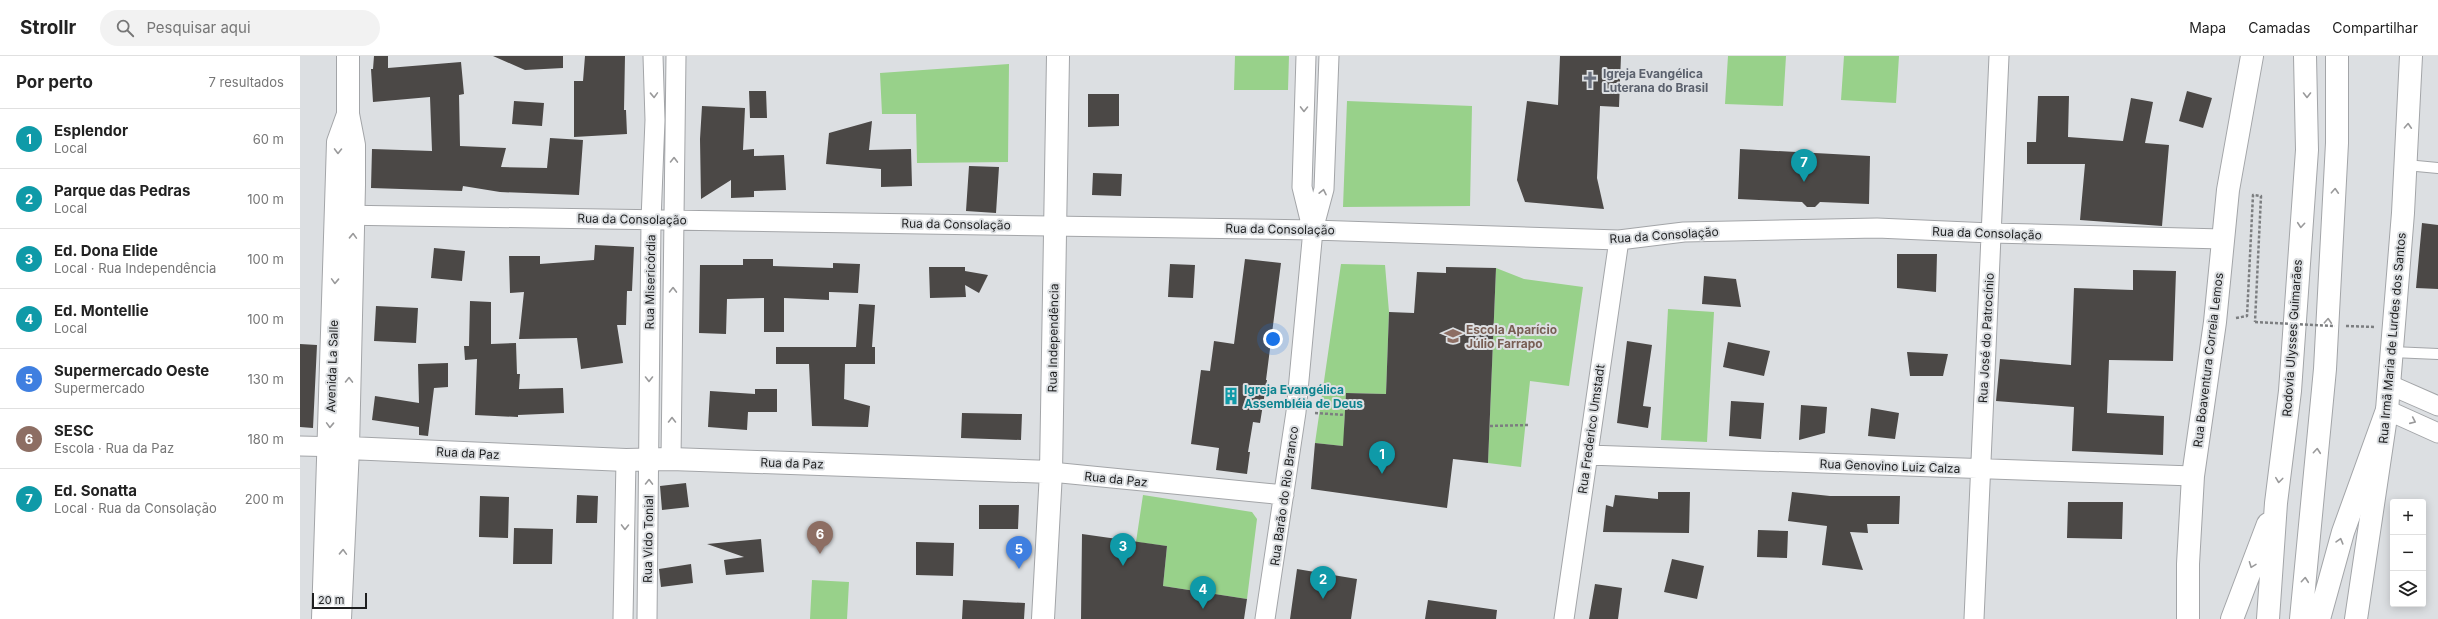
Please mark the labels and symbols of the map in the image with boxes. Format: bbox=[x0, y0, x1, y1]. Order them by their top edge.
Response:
place label: Igreja Evangélica Luterana do Brasil bbox=[1603, 66, 1708, 95]
church icon: Igreja Evangélica Luterana do Brasil bbox=[1580, 70, 1600, 90]
one-way arrow bbox=[650, 92, 658, 98]
one-way arrow bbox=[2303, 92, 2311, 98]
one-way arrow bbox=[1300, 106, 1308, 112]
one-way arrow bbox=[2403, 123, 2412, 129]
one-way arrow bbox=[334, 148, 342, 154]
pin: 7 bbox=[1791, 149, 1817, 182]
one-way arrow bbox=[670, 157, 678, 163]
one-way arrow bbox=[2331, 188, 2339, 194]
one-way arrow bbox=[1318, 189, 1326, 195]
street label: Rua da Consolação bbox=[577, 211, 687, 227]
street label: Rua da Consolação bbox=[901, 216, 1011, 232]
street label: Rua da Consolação bbox=[1225, 221, 1335, 237]
one-way arrow bbox=[2297, 222, 2306, 228]
street label: Rua da Consolação bbox=[1609, 224, 1719, 246]
street label: Rua da Consolação bbox=[1932, 224, 2042, 242]
street label: Rua Irmã Maria de Lurdes dos Santos bbox=[2375, 232, 2409, 444]
one-way arrow bbox=[349, 233, 357, 239]
street label: Rua Misericórdia bbox=[642, 234, 658, 330]
street label: Rodovia Ulysses Guimarães bbox=[2279, 259, 2305, 417]
street label: Rua José do Patrocínio bbox=[1975, 272, 1997, 404]
street label: Rua Boaventura Correia Lemos bbox=[2190, 272, 2226, 448]
one-way arrow bbox=[331, 278, 339, 284]
street label: Rua Independência bbox=[1045, 283, 1061, 393]
one-way arrow bbox=[669, 287, 677, 293]
one-way arrow bbox=[2323, 318, 2332, 324]
street label: Avenida La Salle bbox=[323, 319, 341, 413]
place label: Escola Aparício Júlio Farrapo bbox=[1466, 322, 1557, 351]
school or university icon: Escola Aparício Júlio Farrapo bbox=[1443, 326, 1463, 346]
your location bbox=[1263, 329, 1283, 349]
street label: Rua Frederico Umstadt bbox=[1575, 363, 1608, 495]
one-way arrow bbox=[645, 376, 653, 382]
one-way arrow bbox=[345, 377, 354, 383]
place label: Igreja Evangélica Assembléia de Deus bbox=[1244, 382, 1363, 411]
building icon: Igreja Evangélica Assembléia de Deus bbox=[1221, 386, 1241, 406]
one-way arrow bbox=[2408, 416, 2416, 424]
one-way arrow bbox=[668, 417, 676, 423]
one-way arrow bbox=[326, 422, 334, 428]
street label: Rua Barão do Rio Branco bbox=[1267, 425, 1301, 567]
pin: 1 bbox=[1369, 441, 1395, 474]
street label: Rua da Paz bbox=[436, 444, 500, 462]
one-way arrow bbox=[2313, 448, 2322, 454]
street label: Rua da Paz bbox=[760, 454, 824, 472]
street label: Rua Genovino Luiz Calza bbox=[1819, 456, 1961, 476]
street label: Rua da Paz bbox=[1084, 468, 1148, 490]
one-way arrow bbox=[2275, 477, 2284, 483]
one-way arrow bbox=[645, 479, 653, 485]
street label: Rua Vido Tonial bbox=[640, 495, 656, 583]
pin: 6 bbox=[807, 521, 833, 554]
one-way arrow bbox=[620, 524, 629, 530]
pin: 3 bbox=[1110, 533, 1136, 566]
pin: 5 bbox=[1006, 536, 1032, 569]
one-way arrow bbox=[2335, 538, 2344, 545]
one-way arrow bbox=[339, 549, 348, 555]
one-way arrow bbox=[2249, 562, 2257, 569]
pin: 2 bbox=[1310, 566, 1336, 599]
pin: 4 bbox=[1190, 576, 1216, 609]
one-way arrow bbox=[2300, 577, 2309, 583]
scale bar bbox=[312, 591, 367, 610]

